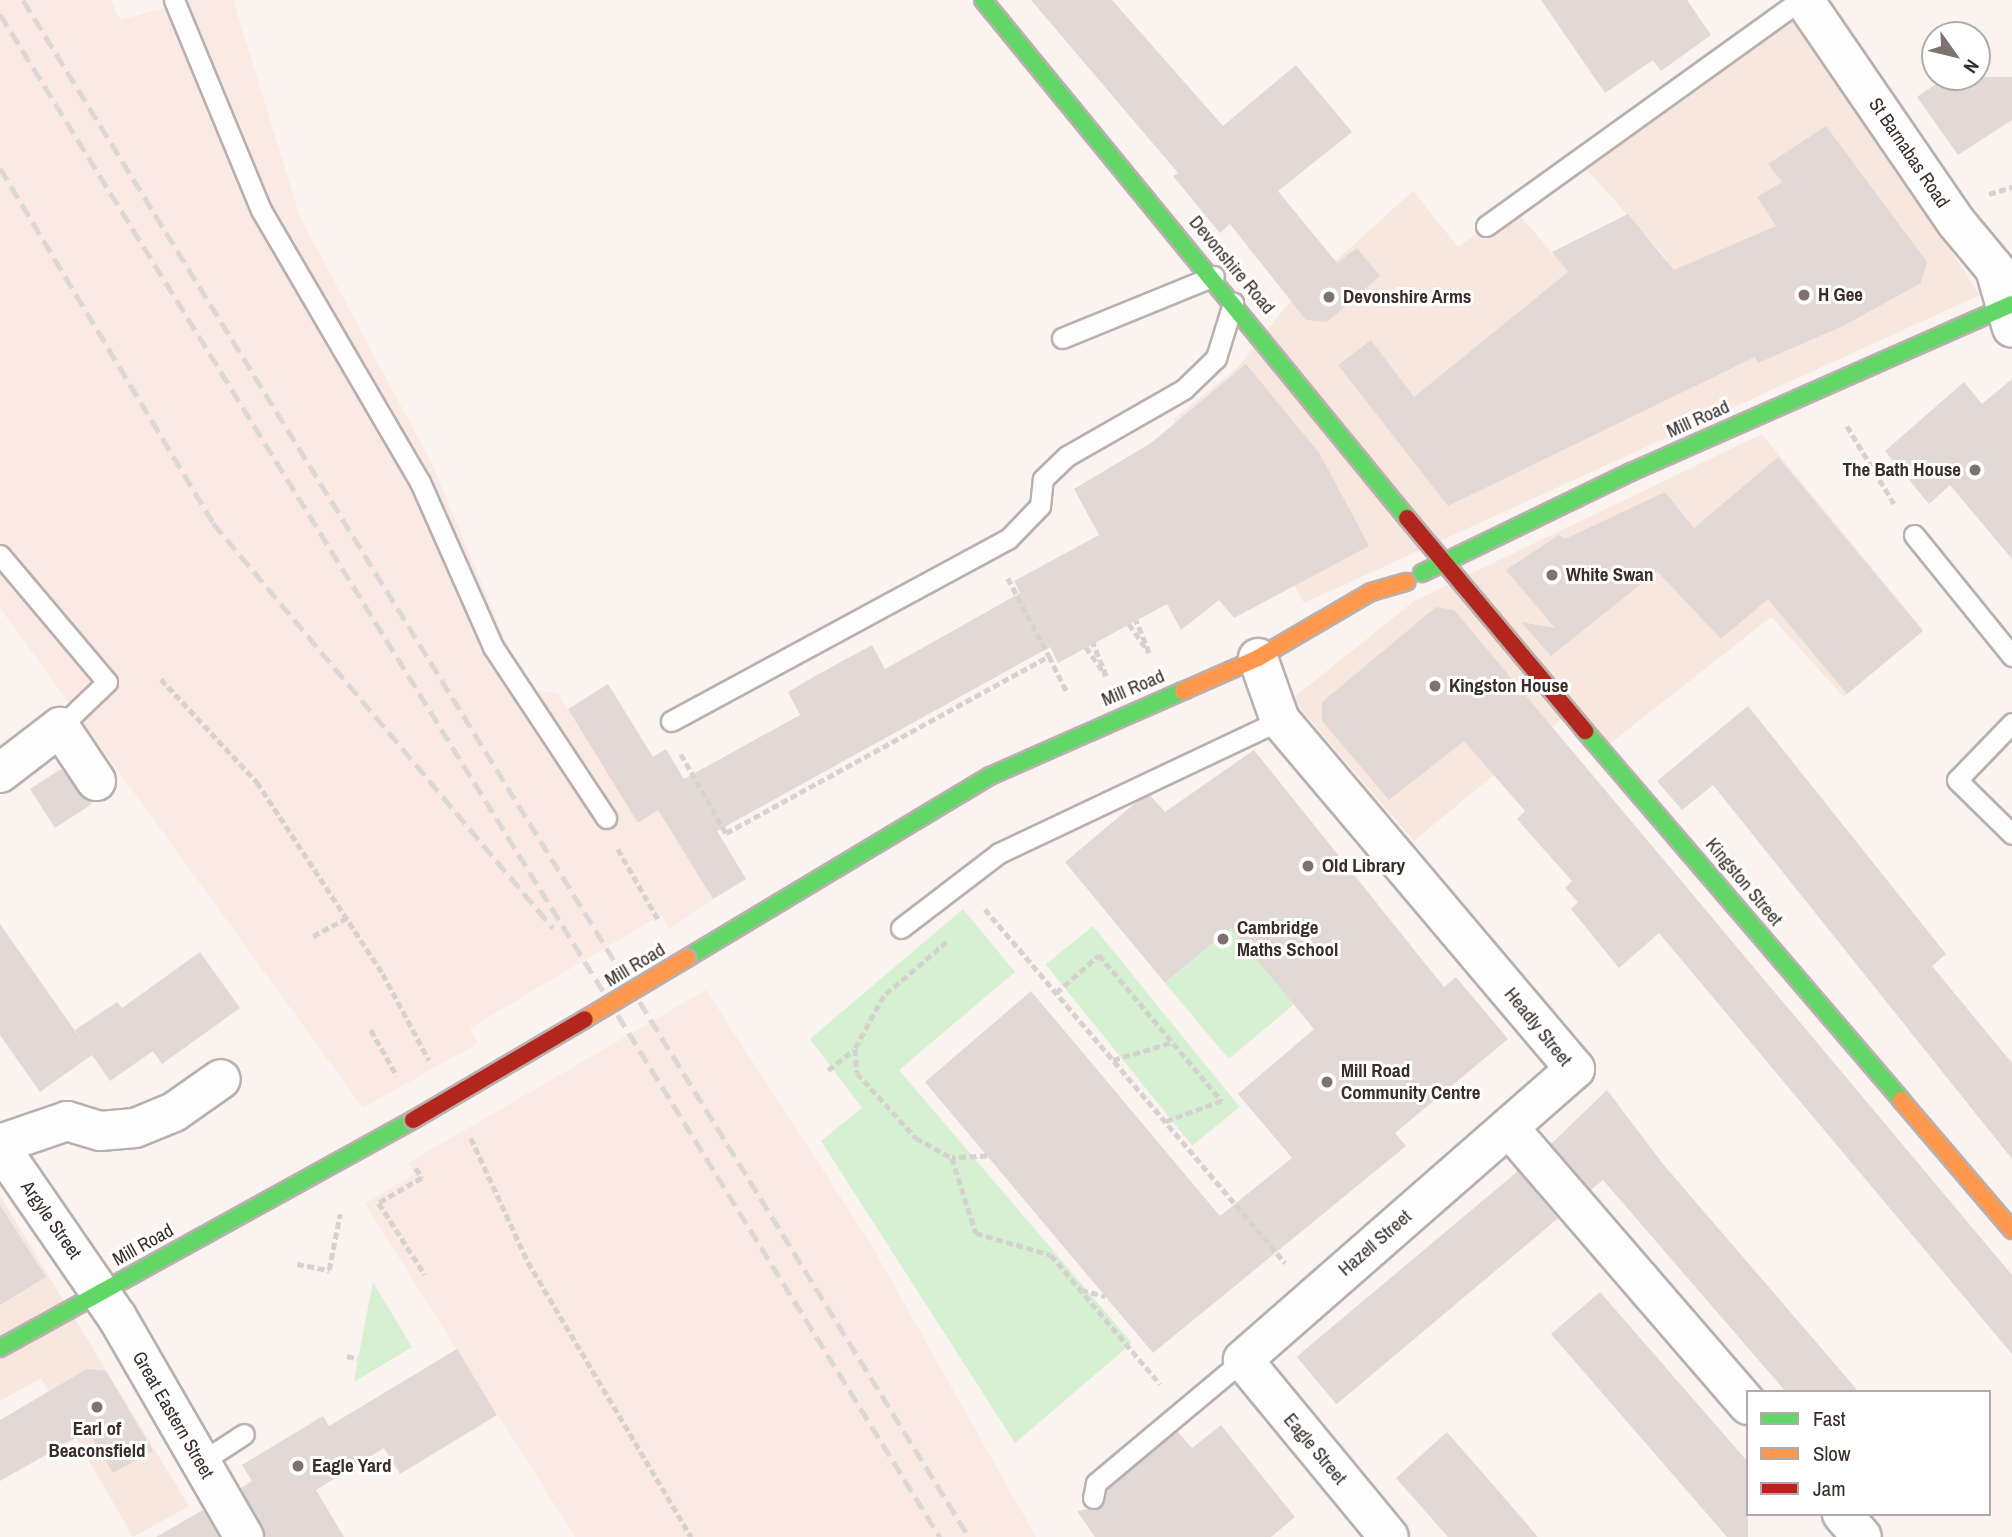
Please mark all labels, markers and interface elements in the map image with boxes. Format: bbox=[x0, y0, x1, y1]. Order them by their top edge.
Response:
north arrow bbox=[1921, 21, 1991, 91]
text: N bbox=[1958, 55, 1986, 79]
street label: St Barnabas Road bbox=[1864, 94, 1954, 212]
street label: Devonshire Road bbox=[1184, 211, 1280, 319]
place label: H Gee bbox=[1818, 284, 1863, 306]
place label: Devonshire Arms bbox=[1343, 286, 1472, 308]
marker: H Gee bbox=[1796, 287, 1812, 303]
marker: Devonshire Arms bbox=[1321, 289, 1337, 305]
street label: Mill Road bbox=[1663, 395, 1733, 443]
place label: The Bath House bbox=[1842, 459, 1961, 481]
marker: The Bath House bbox=[1967, 462, 1983, 478]
place label: White Swan bbox=[1566, 564, 1653, 586]
marker: White Swan bbox=[1544, 567, 1560, 583]
street label: Mill Road bbox=[1098, 665, 1168, 711]
place label: Kingston House bbox=[1449, 675, 1568, 697]
marker: Kingston House bbox=[1427, 678, 1443, 694]
street label: Kingston Street bbox=[1701, 834, 1787, 930]
place label: Old Library bbox=[1322, 855, 1405, 877]
marker: Old Library bbox=[1300, 858, 1316, 874]
place label: Cambridge Maths School bbox=[1237, 917, 1338, 961]
marker: Cambridge Maths School bbox=[1215, 931, 1231, 947]
street label: Mill Road bbox=[601, 938, 669, 992]
street label: Headly Street bbox=[1499, 983, 1577, 1071]
place label: Mill Road Community Centre bbox=[1341, 1060, 1480, 1104]
marker: Mill Road Community Centre bbox=[1319, 1074, 1335, 1090]
street label: Argyle Street bbox=[16, 1177, 86, 1263]
street label: Hazell Street bbox=[1334, 1205, 1416, 1281]
street label: Mill Road bbox=[109, 1219, 177, 1271]
street label: Great Eastern Street bbox=[127, 1347, 219, 1483]
legend bbox=[1746, 1390, 1991, 1516]
marker: Earl of Beaconsfield bbox=[89, 1399, 105, 1415]
text: Fast bbox=[1813, 1404, 1846, 1433]
street label: Eagle Street bbox=[1279, 1409, 1351, 1489]
place label: Earl of Beaconsfield bbox=[49, 1418, 145, 1462]
text: Slow bbox=[1813, 1439, 1850, 1468]
place label: Eagle Yard bbox=[312, 1455, 392, 1477]
marker: Eagle Yard bbox=[290, 1458, 306, 1474]
text: Jam bbox=[1813, 1474, 1846, 1503]

